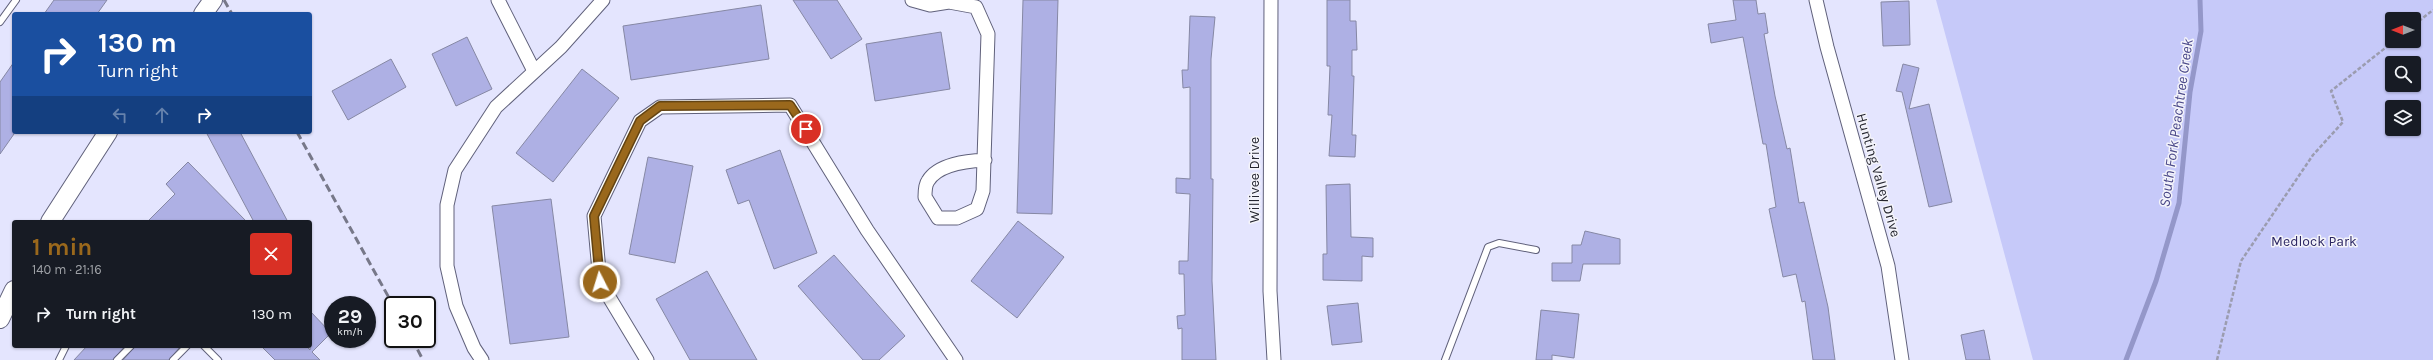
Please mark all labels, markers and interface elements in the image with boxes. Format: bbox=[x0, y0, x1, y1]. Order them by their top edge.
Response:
north arrow bbox=[2385, 12, 2421, 48]
map controls bbox=[2385, 12, 2421, 136]
text: 130 m bbox=[98, 26, 177, 59]
icon: right bbox=[32, 28, 84, 80]
water label: South Fork Peachtree Creek bbox=[2155, 37, 2197, 208]
button: search bbox=[2385, 56, 2421, 92]
text: Turn right bbox=[98, 60, 178, 82]
button: layers bbox=[2385, 100, 2421, 136]
icon: left bbox=[109, 104, 131, 126]
icon: ahead bbox=[151, 104, 173, 126]
icon: right bbox=[193, 104, 215, 126]
street label: Hunting Valley Drive bbox=[1853, 111, 1904, 239]
pin bbox=[789, 112, 823, 146]
icon: arrive bbox=[795, 118, 817, 140]
street label: Willivee Drive bbox=[1246, 137, 1263, 223]
text: 1 min bbox=[32, 233, 92, 261]
button: close bbox=[250, 233, 292, 275]
park label: Medlock Park bbox=[2271, 233, 2357, 250]
position arrow bbox=[579, 261, 621, 303]
text: 140 m · 21:16 bbox=[32, 262, 102, 277]
speed limit sign: 30 bbox=[384, 296, 436, 348]
icon: right bbox=[32, 303, 54, 325]
text: Turn right bbox=[66, 305, 136, 323]
text: 130 m bbox=[252, 305, 292, 323]
text: 29 bbox=[338, 305, 362, 328]
text: km/h bbox=[337, 326, 363, 338]

